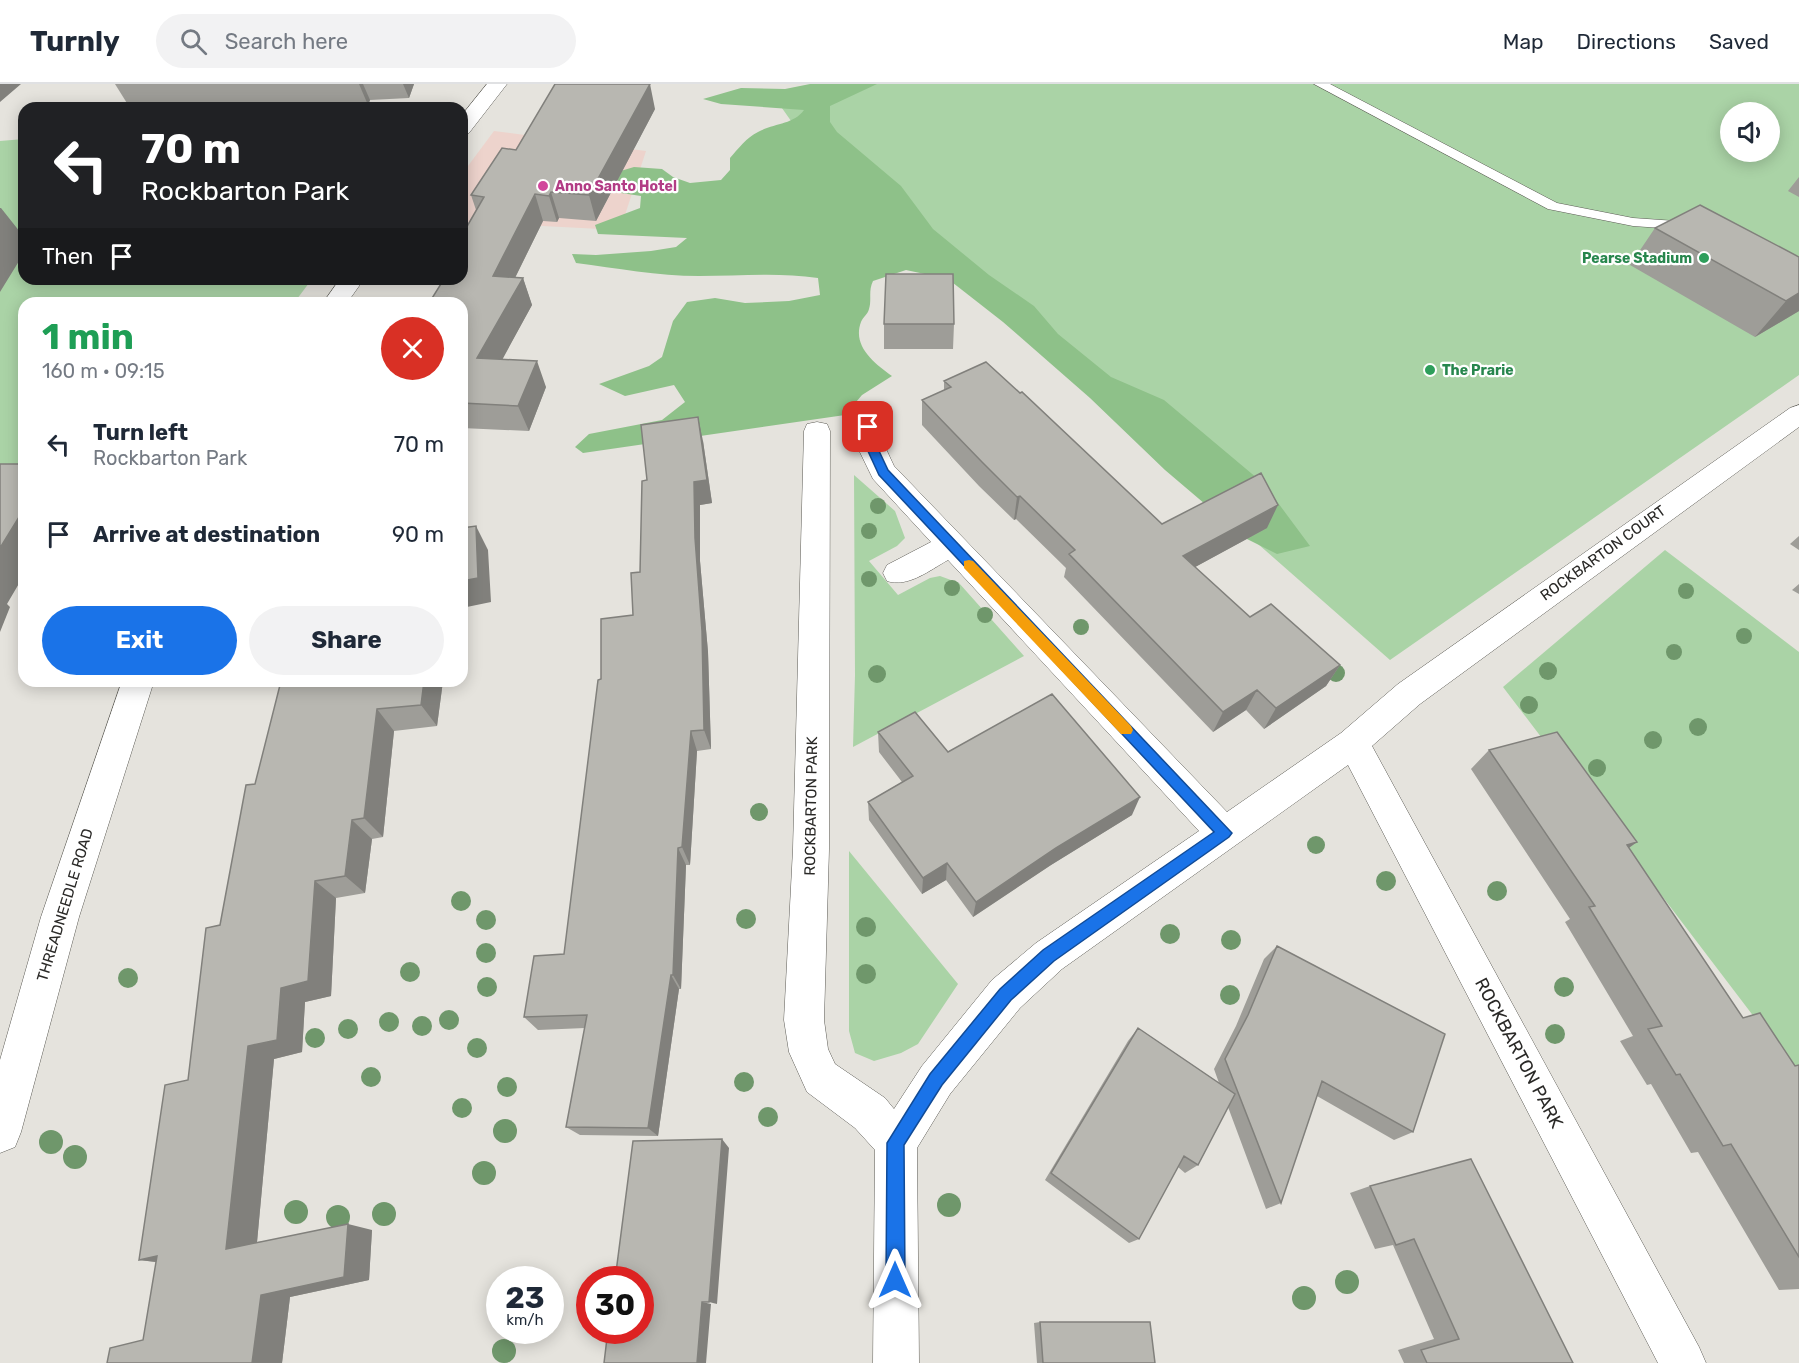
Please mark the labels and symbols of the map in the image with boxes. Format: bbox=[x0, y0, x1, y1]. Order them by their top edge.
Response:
place label: Anno Santo Hotel bbox=[555, 178, 677, 195]
marker: Anno Santo Hotel bbox=[536, 179, 550, 193]
place label: Pearse Stadium bbox=[1582, 250, 1692, 267]
marker: Pearse Stadium bbox=[1697, 251, 1711, 265]
place label: The Prarie bbox=[1442, 362, 1514, 379]
marker: The Prarie bbox=[1423, 363, 1437, 377]
pin bbox=[842, 401, 893, 452]
street label: ROCKBARTON COURT bbox=[1537, 501, 1669, 604]
street label: ROCKBARTON PARK bbox=[801, 736, 821, 876]
street label: THREADNEEDLE ROAD bbox=[33, 826, 97, 984]
street label: ROCKBARTON PARK bbox=[1470, 974, 1568, 1132]
position arrow bbox=[863, 1248, 927, 1312]
speed limit sign: 30 bbox=[576, 1266, 654, 1344]

